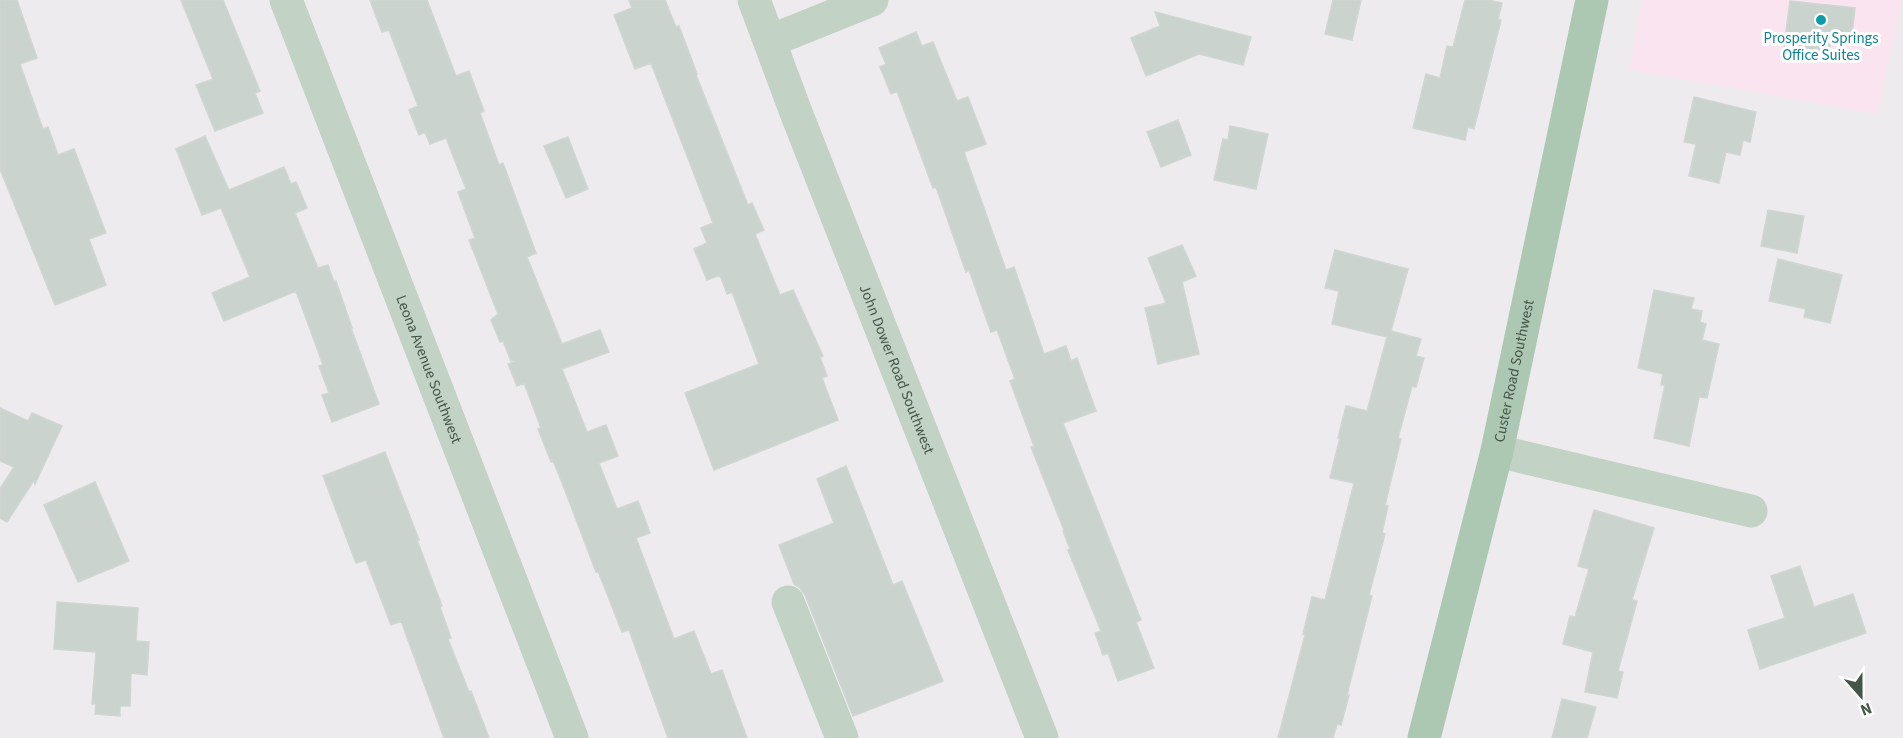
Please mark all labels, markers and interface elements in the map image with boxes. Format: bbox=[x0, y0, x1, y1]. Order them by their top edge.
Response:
marker: Prosperity Springs Office Suites bbox=[1814, 13, 1828, 27]
place label: Prosperity Springs Office Suites bbox=[1764, 28, 1878, 66]
street label: John Dower Road Southwest bbox=[854, 282, 939, 457]
street label: Leona Avenue Southwest bbox=[390, 292, 467, 447]
street label: Custer Road Southwest bbox=[1489, 298, 1540, 444]
north arrow bbox=[1831, 666, 1891, 726]
text: N bbox=[1857, 697, 1875, 721]

